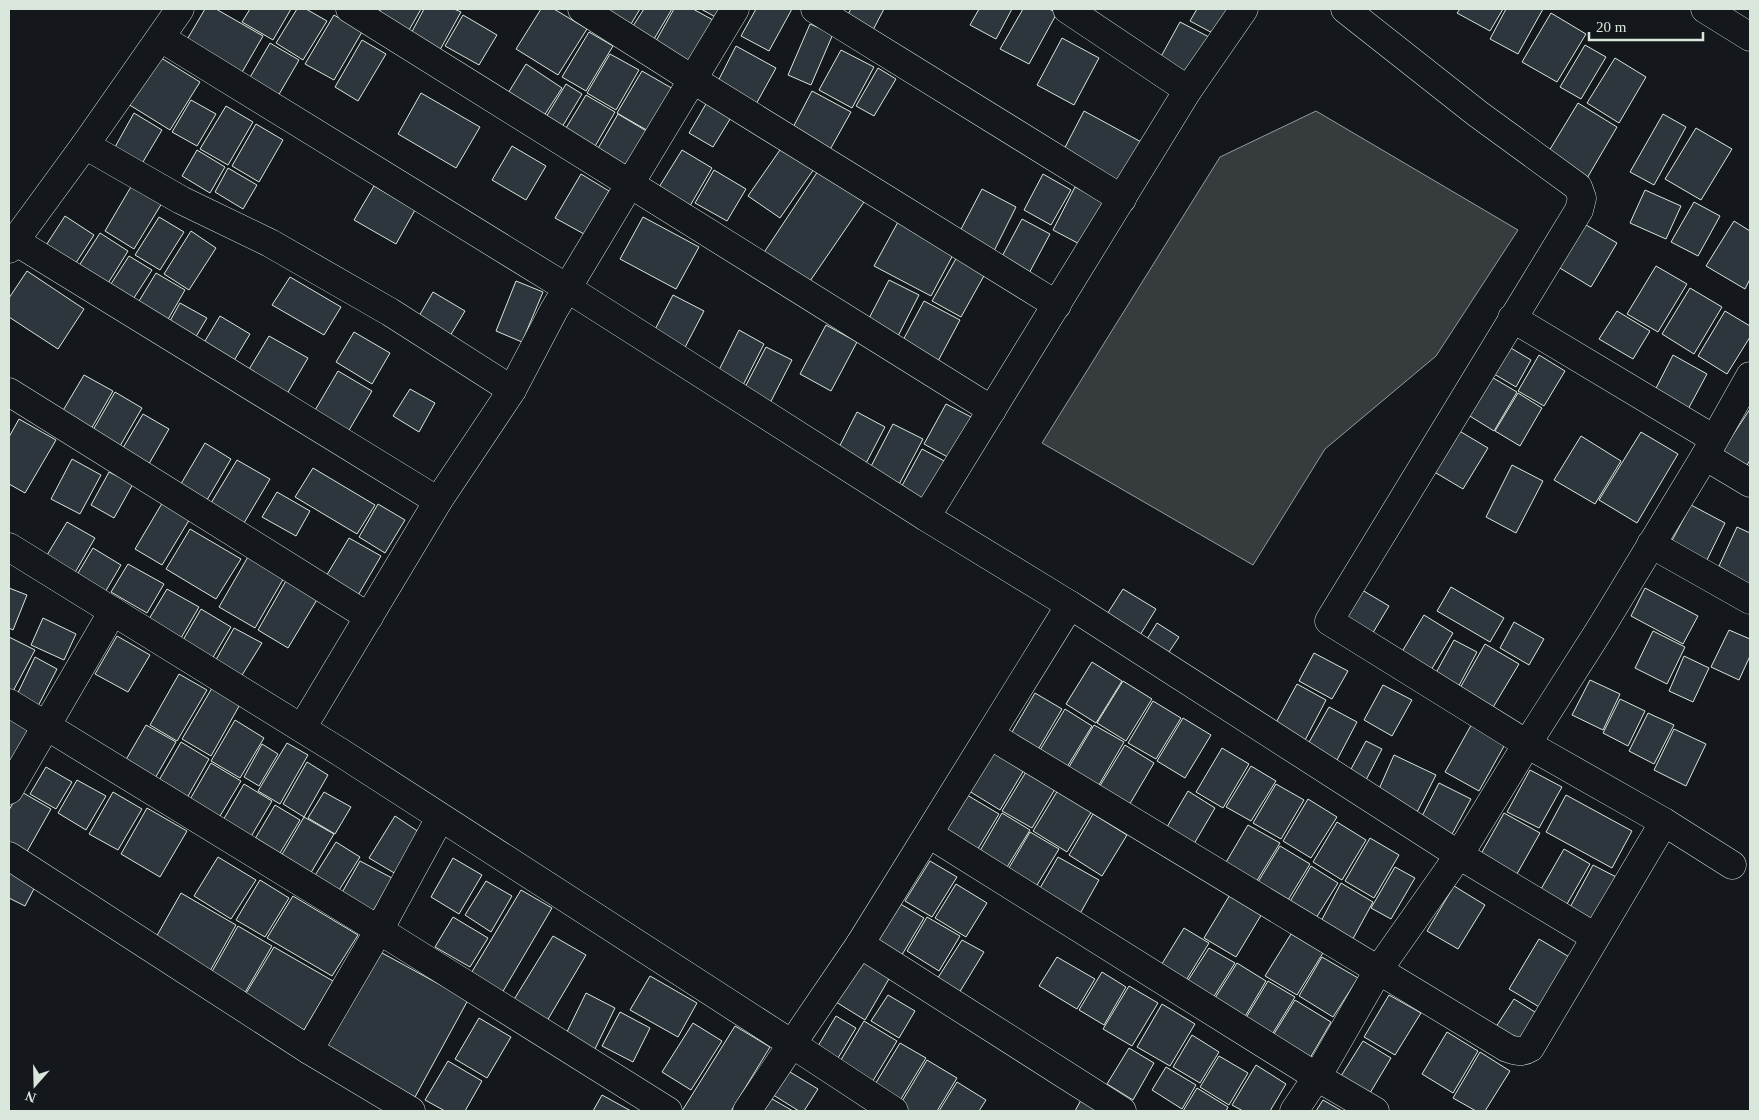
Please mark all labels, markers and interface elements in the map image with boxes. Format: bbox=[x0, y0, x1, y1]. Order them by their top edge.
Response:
scale bar bbox=[1589, 10, 1703, 42]
text: 20 m bbox=[1596, 19, 1627, 35]
north arrow bbox=[10, 1060, 60, 1110]
text: N bbox=[23, 1088, 38, 1106]

